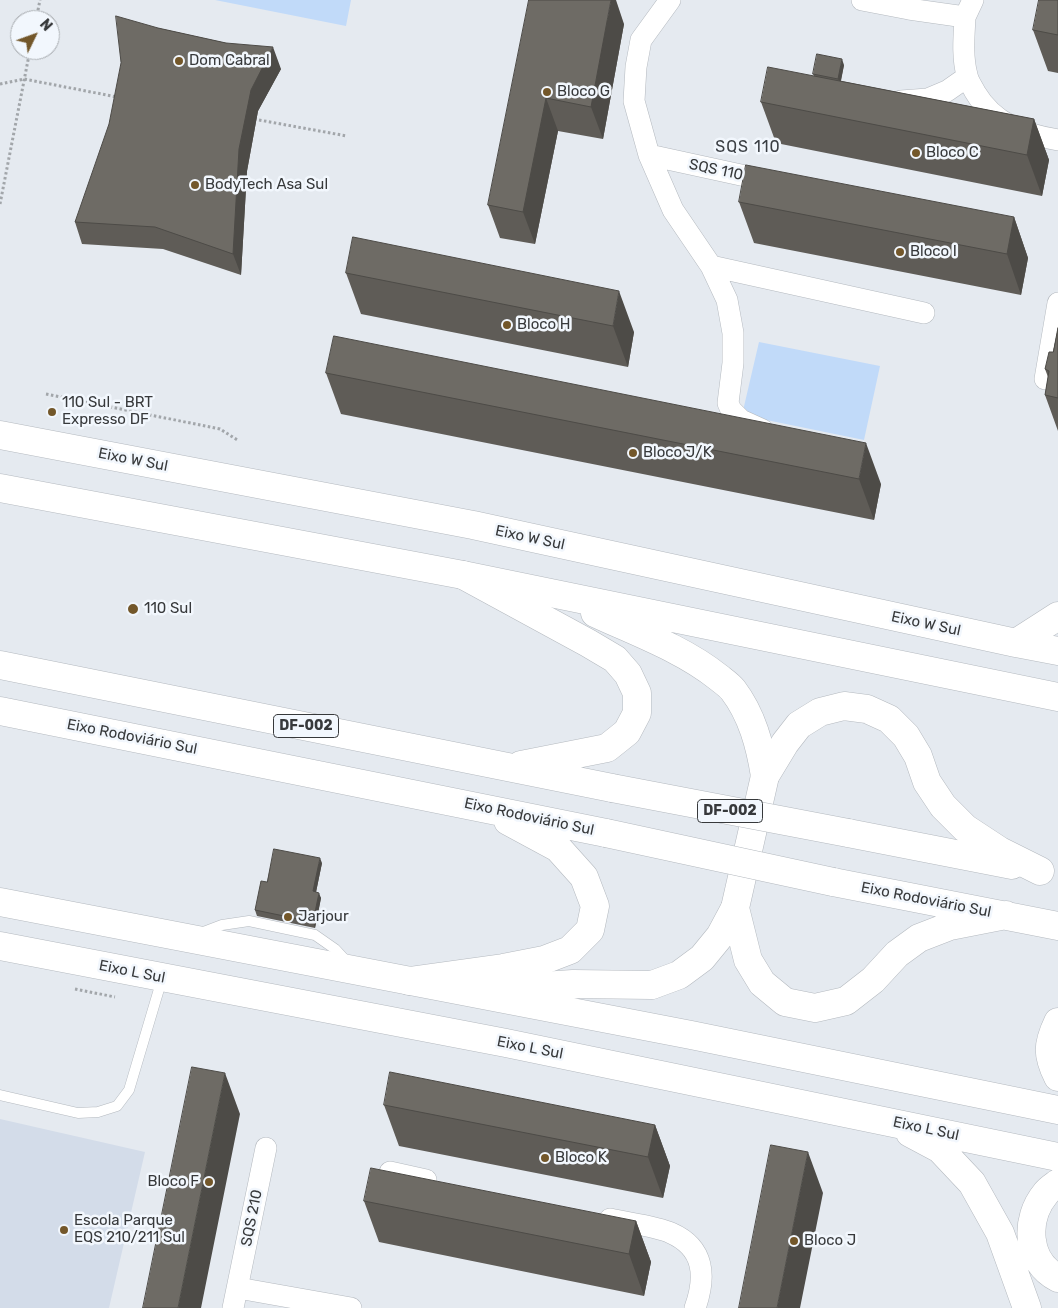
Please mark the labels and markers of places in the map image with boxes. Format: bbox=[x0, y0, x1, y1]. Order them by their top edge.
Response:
place label: Dom Cabral bbox=[189, 52, 270, 70]
marker: Dom Cabral bbox=[173, 55, 185, 67]
place label: Bloco G bbox=[557, 83, 610, 101]
marker: Bloco G bbox=[541, 86, 553, 98]
place label: Bloco C bbox=[926, 144, 979, 162]
marker: Bloco C bbox=[910, 147, 922, 159]
place label: BodyTech Asa Sul bbox=[205, 176, 328, 194]
marker: BodyTech Asa Sul bbox=[189, 179, 201, 191]
place label: Bloco I bbox=[910, 243, 957, 261]
marker: Bloco I bbox=[894, 246, 906, 258]
place label: Bloco H bbox=[517, 316, 571, 334]
marker: Bloco H bbox=[501, 319, 513, 331]
place label: 110 Sul - BRT Expresso DF bbox=[62, 394, 153, 429]
marker: 110 Sul - BRT Expresso DF bbox=[46, 406, 58, 418]
place label: Bloco J/K bbox=[643, 444, 712, 462]
marker: Bloco J/K bbox=[627, 447, 639, 459]
place label: 110 Sul bbox=[144, 600, 192, 618]
marker: 110 Sul bbox=[126, 602, 140, 616]
place label: Jarjour bbox=[298, 908, 349, 926]
marker: Jarjour bbox=[282, 911, 294, 923]
place label: Bloco K bbox=[555, 1149, 607, 1167]
marker: Bloco K bbox=[539, 1152, 551, 1164]
place label: Bloco F bbox=[147, 1173, 199, 1191]
marker: Bloco F bbox=[203, 1176, 215, 1188]
place label: Escola Parque EQS 210/211 Sul bbox=[74, 1212, 185, 1247]
marker: Escola Parque EQS 210/211 Sul bbox=[58, 1224, 70, 1236]
place label: Bloco J bbox=[804, 1232, 856, 1250]
marker: Bloco J bbox=[788, 1235, 800, 1247]

